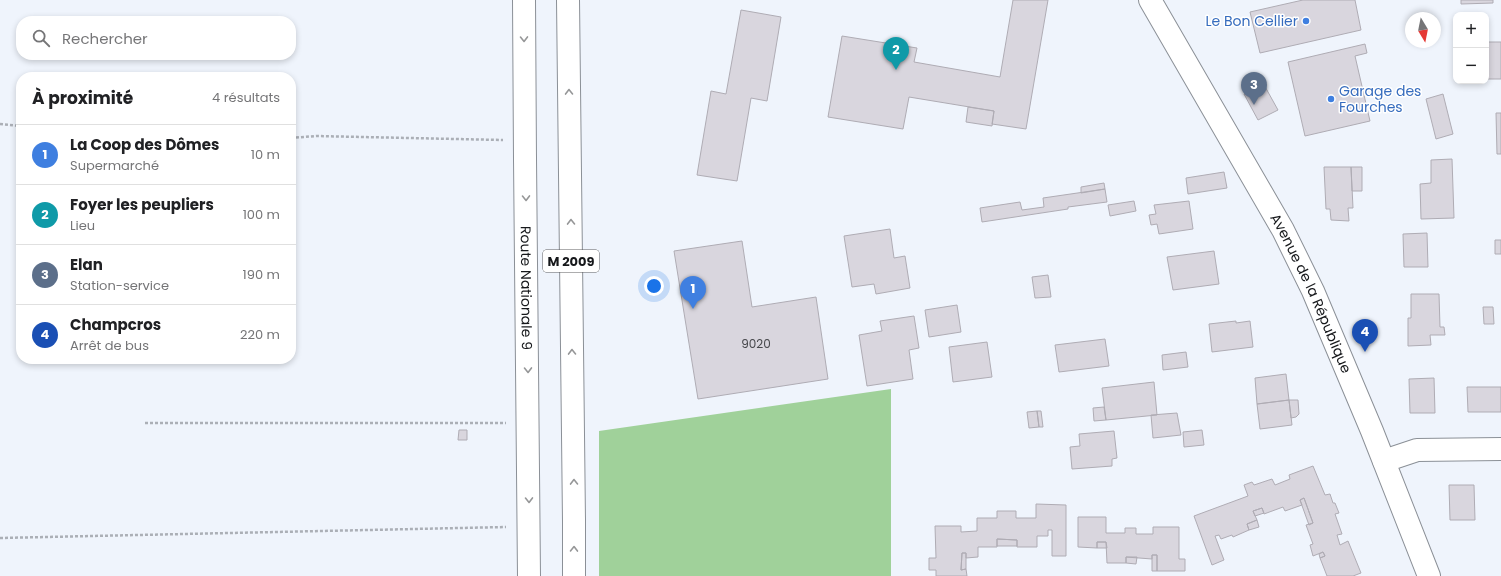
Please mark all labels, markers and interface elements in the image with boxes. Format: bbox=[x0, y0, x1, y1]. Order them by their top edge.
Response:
place label: Le Bon Cellier bbox=[1206, 11, 1298, 31]
north arrow bbox=[1405, 12, 1441, 48]
map controls bbox=[1453, 12, 1489, 84]
button: + bbox=[1453, 12, 1489, 48]
search box bbox=[16, 16, 296, 60]
marker: Le Bon Cellier bbox=[1301, 16, 1311, 26]
icon: search bbox=[30, 27, 52, 49]
text: Rechercher bbox=[62, 28, 148, 49]
one-way arrow bbox=[520, 36, 528, 42]
pin: 2 bbox=[883, 37, 909, 70]
button: − bbox=[1453, 48, 1489, 84]
pin: 3 bbox=[1241, 72, 1267, 105]
place label: Garage des Fourches bbox=[1339, 81, 1421, 117]
text: À proximité bbox=[32, 86, 133, 110]
text: 4 résultats bbox=[212, 88, 280, 107]
one-way arrow bbox=[565, 89, 573, 95]
marker: Garage des Fourches bbox=[1326, 94, 1336, 104]
text: La Coop des Dômes bbox=[70, 134, 219, 155]
text: 1 bbox=[43, 145, 47, 164]
text: 10 m bbox=[251, 145, 280, 164]
text: Supermarché bbox=[70, 156, 159, 175]
text: Foyer les peupliers bbox=[70, 194, 214, 215]
one-way arrow bbox=[522, 195, 530, 201]
text: 2 bbox=[41, 205, 49, 224]
text: 100 m bbox=[243, 205, 280, 224]
street label: Avenue de la République bbox=[1265, 210, 1357, 377]
text: Lieu bbox=[70, 216, 95, 235]
one-way arrow bbox=[567, 219, 575, 225]
street label: Route Nationale 9 bbox=[516, 226, 537, 350]
road number: M 2009 bbox=[543, 250, 599, 272]
text: Elan bbox=[70, 254, 103, 275]
text: 3 bbox=[41, 265, 49, 284]
text: 190 m bbox=[243, 265, 280, 284]
text: Station-service bbox=[70, 276, 169, 295]
your location bbox=[644, 276, 664, 296]
pin: 1 bbox=[680, 276, 706, 309]
text: Champcros bbox=[70, 314, 161, 335]
pin: 4 bbox=[1352, 319, 1378, 352]
text: 4 bbox=[41, 325, 49, 344]
text: 220 m bbox=[240, 325, 280, 344]
house number: 9020 bbox=[741, 335, 771, 352]
text: Arrêt de bus bbox=[70, 336, 149, 355]
one-way arrow bbox=[568, 349, 576, 355]
one-way arrow bbox=[523, 367, 532, 373]
one-way arrow bbox=[570, 479, 578, 485]
one-way arrow bbox=[525, 497, 533, 503]
one-way arrow bbox=[570, 546, 578, 552]

